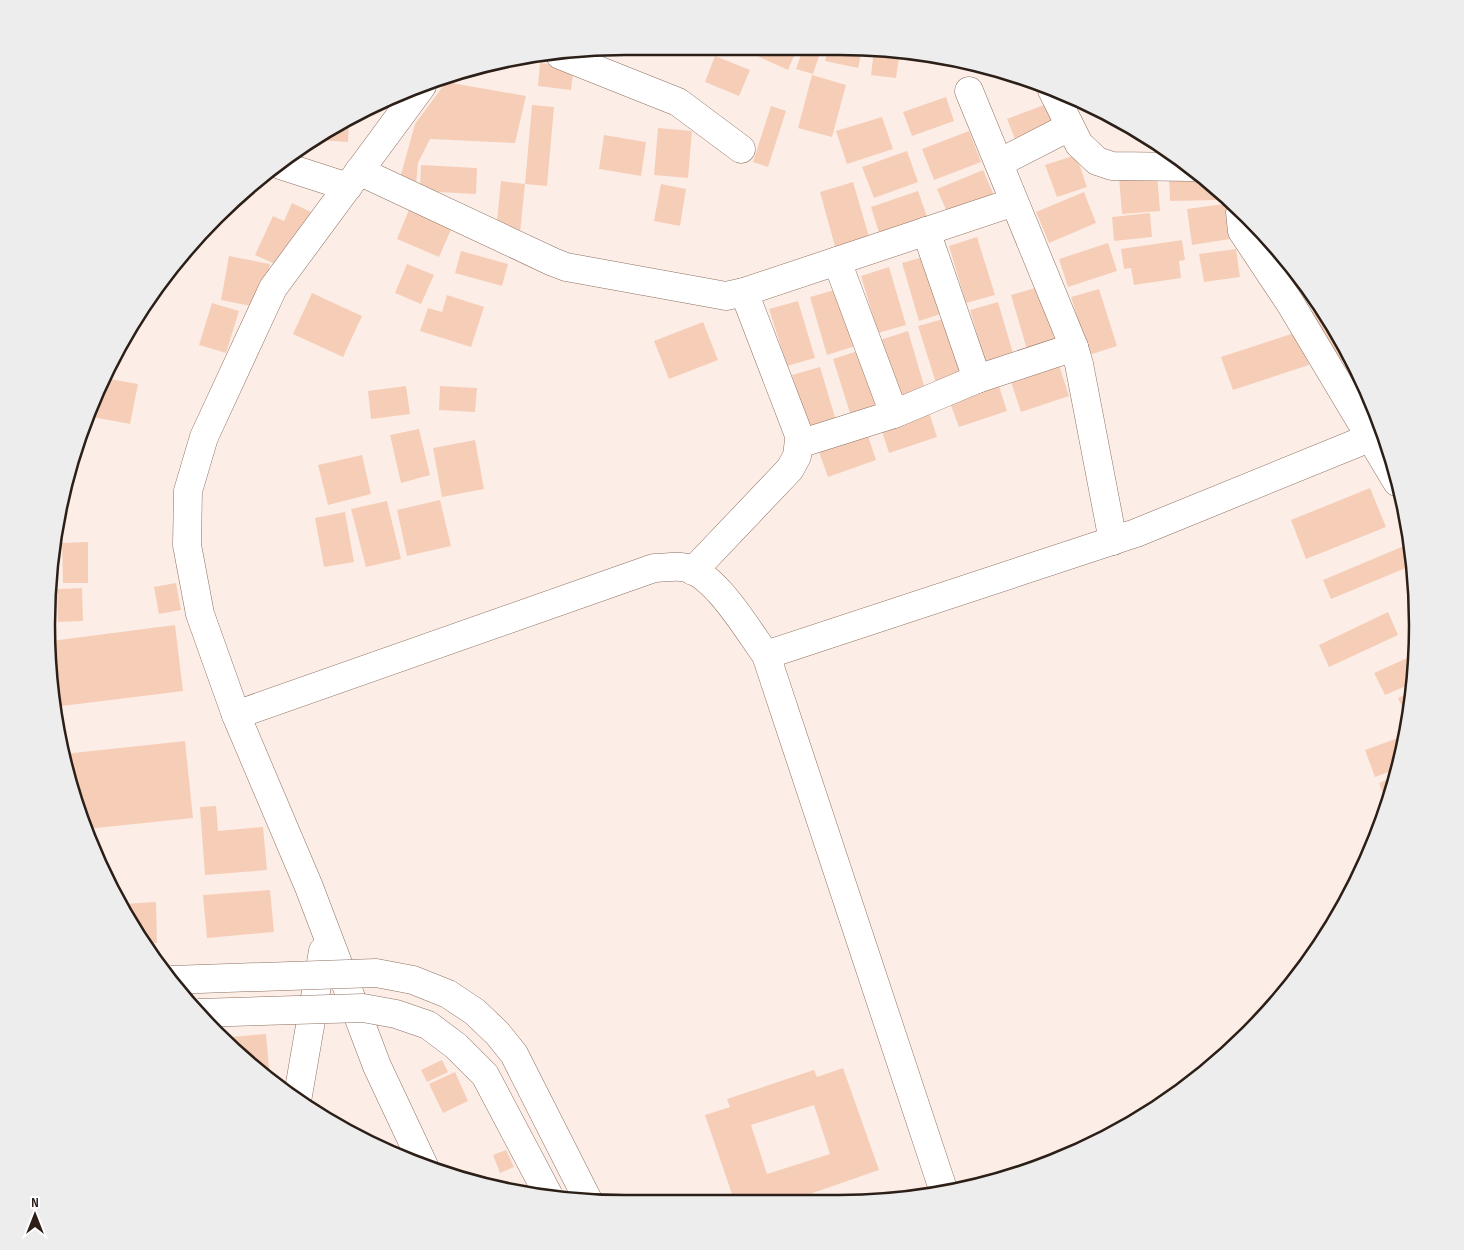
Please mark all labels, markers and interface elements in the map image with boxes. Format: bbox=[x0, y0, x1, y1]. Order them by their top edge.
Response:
north arrow bbox=[10, 1190, 60, 1240]
text: N bbox=[31, 1194, 39, 1211]

